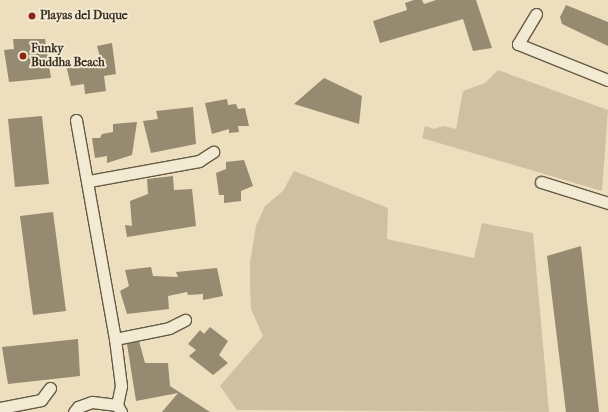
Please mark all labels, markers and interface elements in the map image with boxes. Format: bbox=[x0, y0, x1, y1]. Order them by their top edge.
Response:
place label: Playas del Duque bbox=[40, 9, 128, 23]
marker: Playas del Duque bbox=[27, 11, 37, 21]
place label: Funky Buddha Beach bbox=[31, 42, 105, 70]
marker: Funky Buddha Beach bbox=[18, 51, 28, 61]

